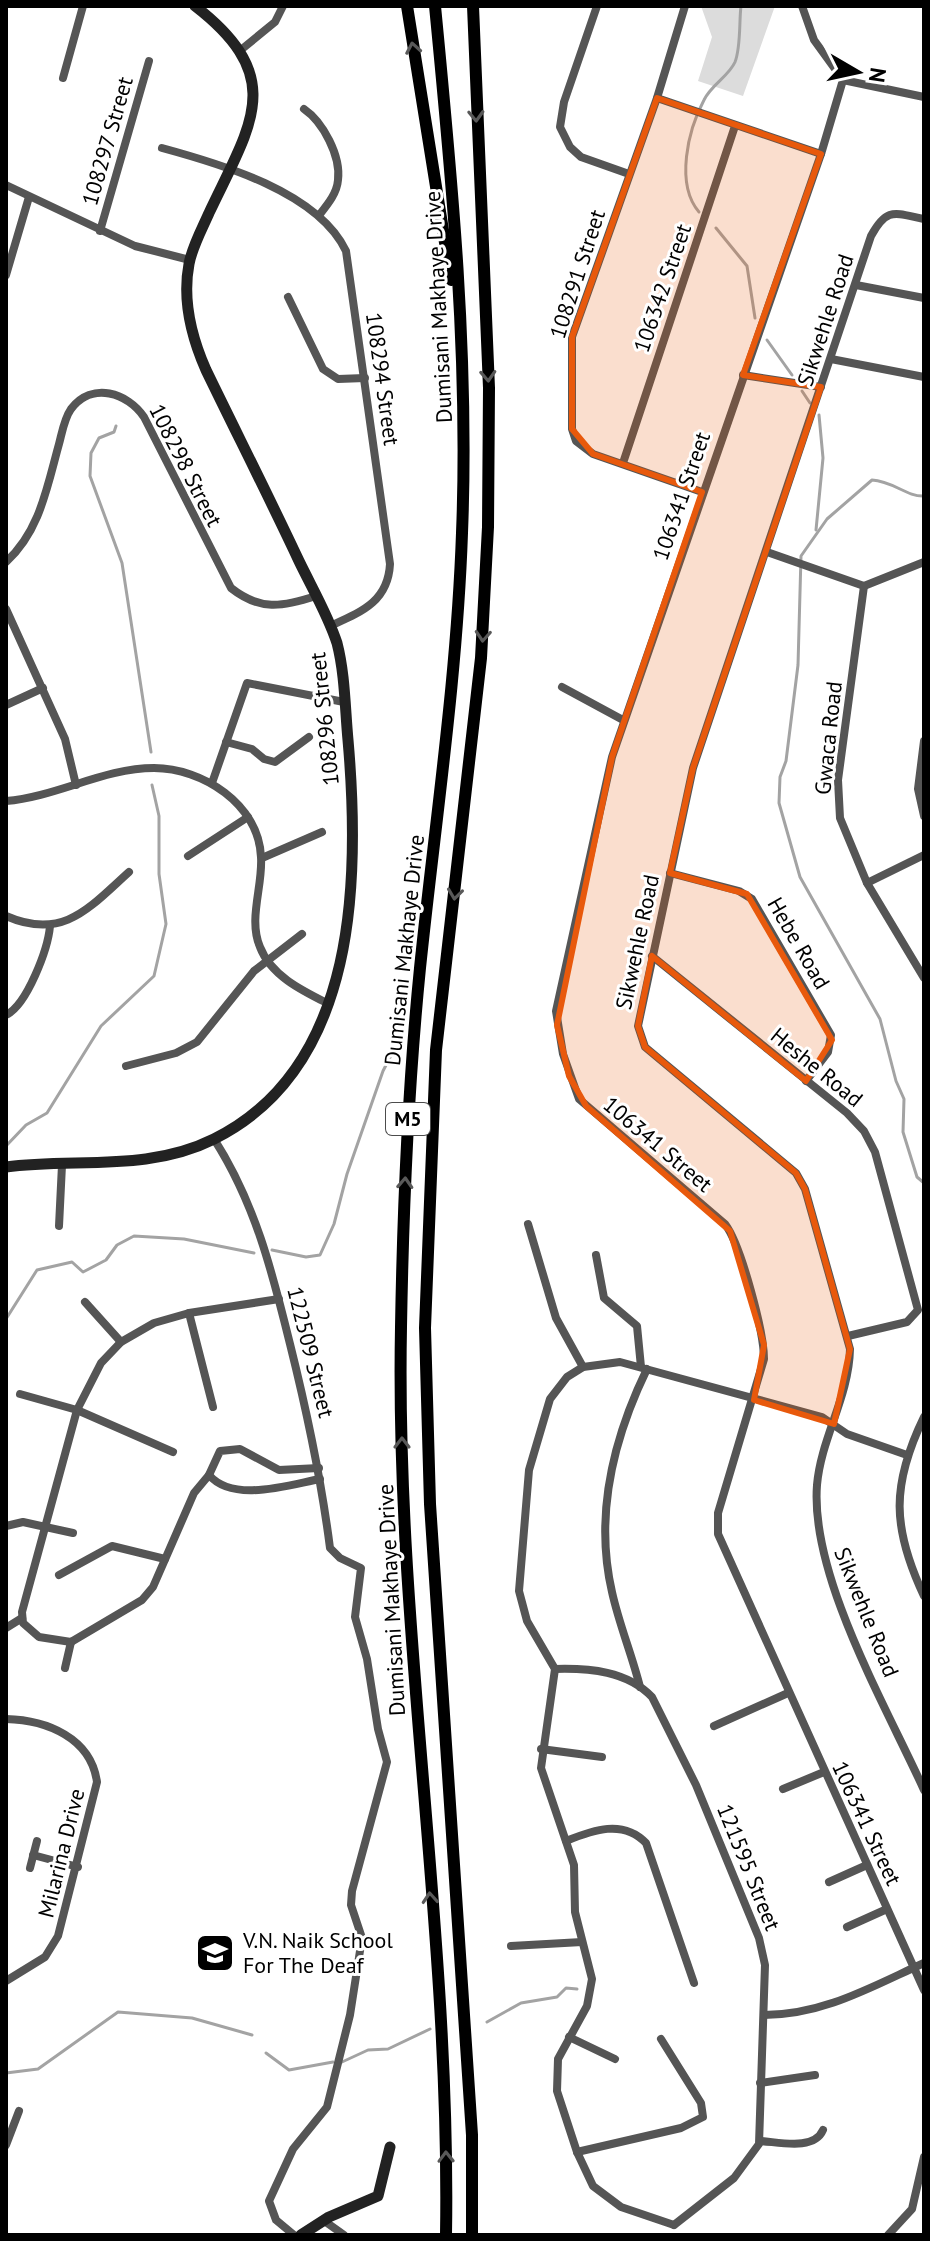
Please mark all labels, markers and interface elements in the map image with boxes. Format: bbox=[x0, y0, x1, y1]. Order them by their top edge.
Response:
north arrow bbox=[818, 32, 898, 112]
one-way arrow bbox=[405, 41, 422, 55]
text: N bbox=[863, 66, 893, 84]
street label: 108297 Street bbox=[75, 73, 139, 209]
one-way arrow bbox=[467, 110, 484, 123]
street label: Dumisani Makhaye Drive bbox=[418, 190, 458, 424]
street label: 108291 Street bbox=[543, 205, 611, 342]
street label: 106342 Street bbox=[627, 220, 697, 356]
street label: Sikwehle Road bbox=[790, 250, 860, 390]
street label: 108294 Street bbox=[360, 311, 406, 448]
one-way arrow bbox=[480, 370, 497, 383]
street label: 108298 Street bbox=[143, 399, 229, 532]
street label: 106341 Street bbox=[646, 428, 716, 564]
one-way arrow bbox=[474, 630, 491, 643]
street label: 108296 Street bbox=[303, 650, 345, 787]
street label: Gwaca Road bbox=[808, 680, 848, 796]
street label: Dumisani Makhaye Drive bbox=[378, 833, 430, 1067]
street label: Sikwehle Road bbox=[609, 872, 665, 1012]
one-way arrow bbox=[446, 888, 463, 901]
street label: Hebe Road bbox=[762, 892, 836, 994]
street label: Heshe Road bbox=[765, 1021, 869, 1113]
street label: 106341 Street bbox=[598, 1090, 719, 1198]
road number: M5 bbox=[386, 1103, 430, 1135]
one-way arrow bbox=[396, 1176, 413, 1189]
street label: 122509 Street bbox=[281, 1284, 341, 1421]
one-way arrow bbox=[393, 1436, 411, 1449]
street label: Dumisani Makhaye Drive bbox=[371, 1483, 411, 1717]
street label: Sikwehle Road bbox=[828, 1543, 906, 1681]
street label: 106341 Street bbox=[826, 1756, 908, 1890]
street label: Milarina Drive bbox=[31, 1786, 91, 1920]
street label: 121595 Street bbox=[711, 1800, 787, 1935]
one-way arrow bbox=[422, 1891, 439, 1904]
place label: V.N. Naik School For The Deaf bbox=[242, 1926, 393, 1979]
school or university icon: V.N. Naik School For The Deaf bbox=[194, 1932, 236, 1974]
one-way arrow bbox=[438, 2150, 455, 2163]

